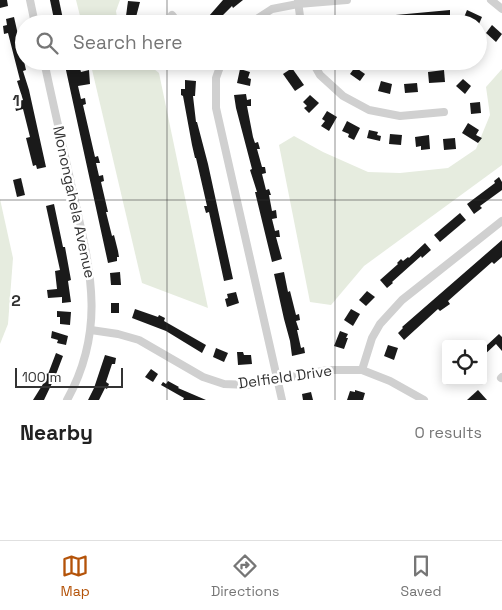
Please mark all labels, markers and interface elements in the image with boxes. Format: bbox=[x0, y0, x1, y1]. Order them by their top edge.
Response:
search box bbox=[15, 15, 487, 70]
icon: search bbox=[33, 29, 61, 57]
text: Search here bbox=[73, 30, 183, 55]
text: 1 bbox=[12, 90, 20, 111]
street label: Monongahela Avenue bbox=[49, 124, 100, 280]
text: 2 bbox=[11, 290, 21, 311]
map controls bbox=[442, 340, 487, 385]
button: locate bbox=[442, 340, 487, 385]
street label: Delfield Drive bbox=[237, 361, 333, 392]
scale bar bbox=[15, 365, 122, 388]
text: 100 m bbox=[22, 368, 61, 386]
text: Nearby bbox=[20, 419, 93, 446]
text: 0 results bbox=[414, 422, 482, 443]
tab: Map bbox=[61, 552, 90, 600]
tab: Directions bbox=[211, 552, 279, 600]
tab: Saved bbox=[401, 552, 441, 600]

